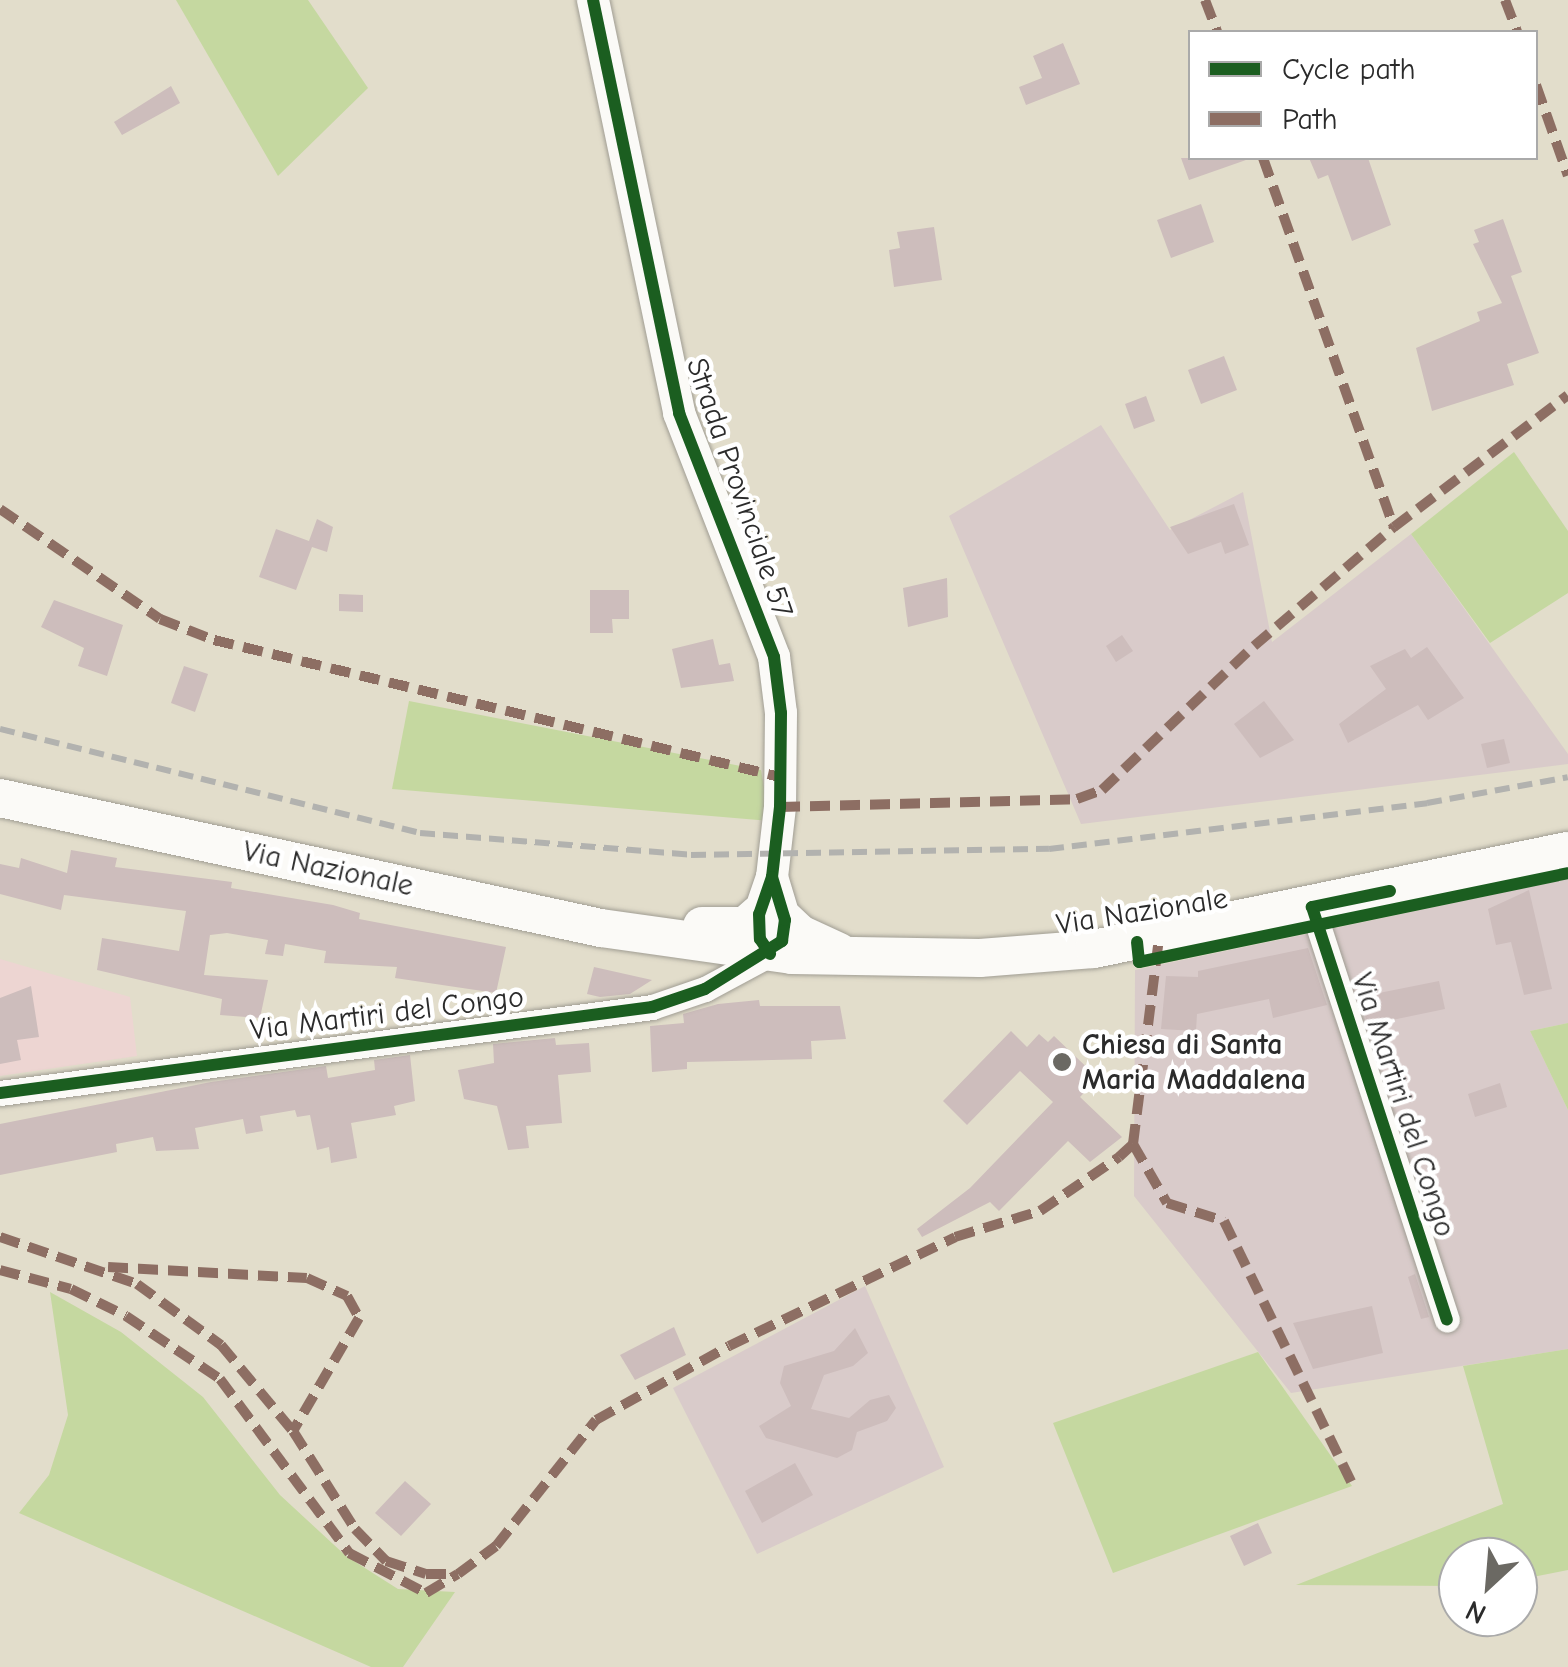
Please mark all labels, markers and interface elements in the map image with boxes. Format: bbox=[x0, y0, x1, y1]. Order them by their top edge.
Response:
legend bbox=[1188, 30, 1538, 160]
text: Cycle path bbox=[1282, 52, 1416, 87]
text: Path bbox=[1282, 102, 1338, 137]
street label: Strada Provinciale 57 bbox=[678, 354, 800, 622]
street label: Via Nazionale bbox=[240, 833, 416, 905]
street label: Via Nazionale bbox=[1054, 881, 1230, 943]
street label: Via Martiri del Congo bbox=[1343, 969, 1463, 1241]
street label: Via Martiri del Congo bbox=[248, 979, 526, 1049]
place label: Chiesa di Santa Maria Maddalena bbox=[1082, 1027, 1306, 1098]
marker: Chiesa di Santa Maria Maddalena bbox=[1051, 1051, 1073, 1073]
north arrow bbox=[1438, 1537, 1538, 1637]
text: N bbox=[1461, 1594, 1491, 1631]

